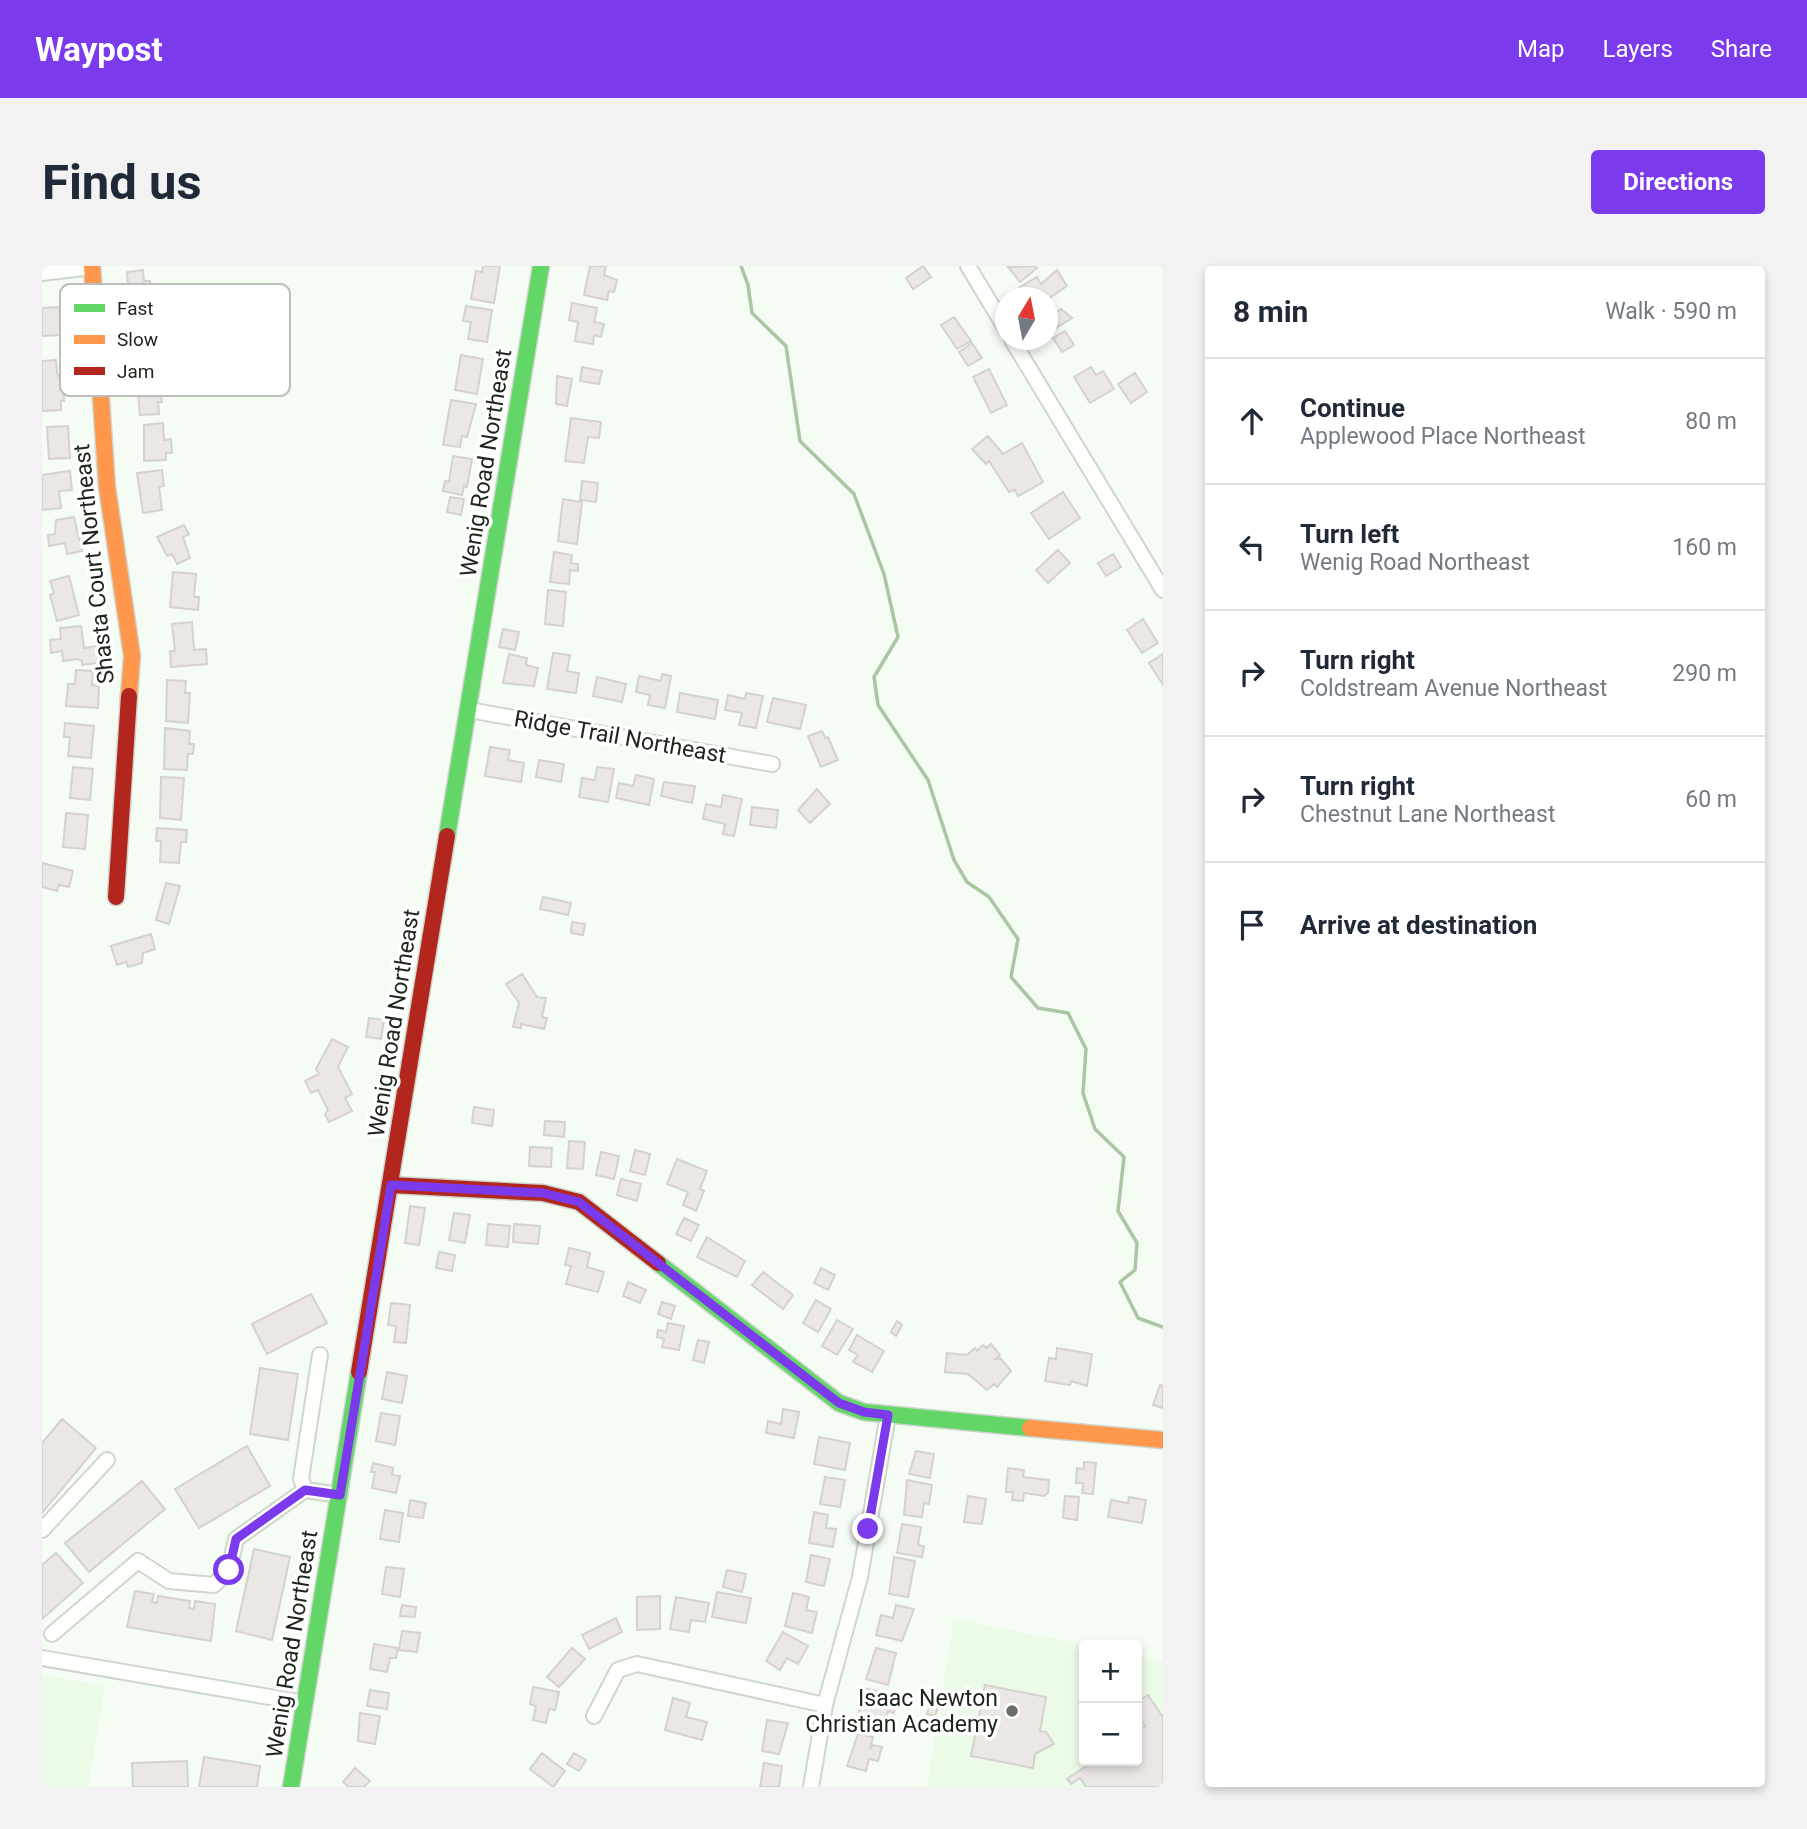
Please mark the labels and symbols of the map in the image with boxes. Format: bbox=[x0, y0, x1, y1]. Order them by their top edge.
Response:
legend bbox=[60, 284, 290, 396]
north arrow bbox=[995, 287, 1058, 350]
text: Fast bbox=[117, 297, 154, 320]
text: Slow bbox=[117, 328, 158, 351]
street label: Wenig Road Northeast bbox=[455, 347, 517, 579]
text: Jam bbox=[117, 360, 154, 383]
street label: Shasta Court Northeast bbox=[68, 443, 120, 685]
street label: Ridge Trail Northeast bbox=[512, 705, 728, 769]
street label: Wenig Road Northeast bbox=[363, 907, 425, 1139]
route end bbox=[852, 1513, 883, 1544]
street label: Wenig Road Northeast bbox=[261, 1528, 323, 1760]
route start bbox=[213, 1554, 244, 1585]
place label: Isaac Newton Christian Academy bbox=[805, 1685, 998, 1738]
marker: Isaac Newton Christian Academy bbox=[1004, 1703, 1020, 1719]

